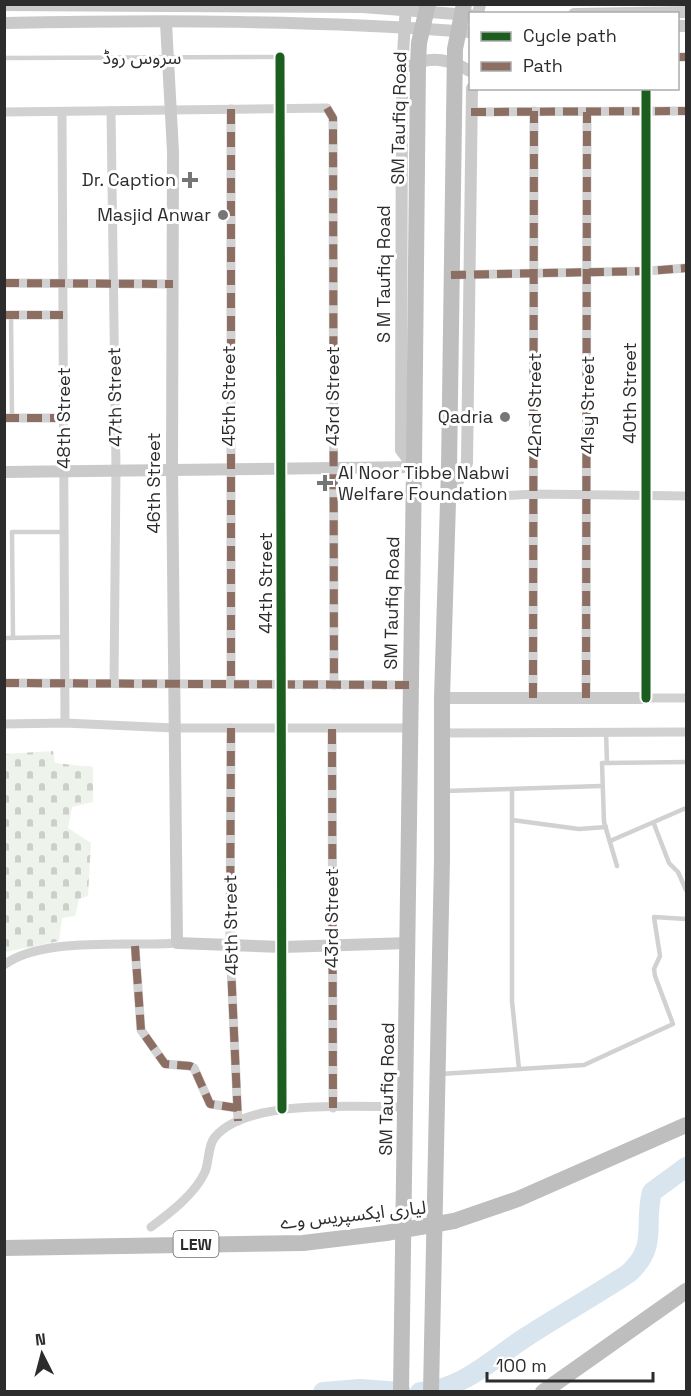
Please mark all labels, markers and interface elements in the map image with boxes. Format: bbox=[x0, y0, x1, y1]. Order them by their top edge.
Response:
legend bbox=[469, 12, 679, 90]
text: Cycle path bbox=[523, 24, 617, 47]
street label: سروس روڈ bbox=[103, 46, 181, 69]
street label: SM Taufiq Road bbox=[386, 51, 411, 185]
text: Path bbox=[523, 54, 563, 77]
place label: Dr. Caption bbox=[82, 168, 176, 191]
marker: Dr. Caption bbox=[181, 171, 199, 189]
place label: Masjid Anwar bbox=[97, 203, 211, 226]
street label: S M Taufiq Road bbox=[372, 205, 395, 343]
marker: Masjid Anwar bbox=[216, 208, 230, 222]
street label: 40th Street bbox=[618, 342, 641, 444]
street label: 45th Street bbox=[217, 346, 240, 446]
street label: 43rd Street bbox=[321, 346, 344, 446]
street label: 47th Street bbox=[102, 347, 127, 447]
street label: 42nd Street bbox=[523, 353, 546, 457]
street label: 41sy Street bbox=[576, 356, 599, 454]
street label: 48th Street bbox=[52, 367, 75, 469]
place label: Qadria bbox=[438, 405, 493, 428]
marker: Qadria bbox=[498, 410, 512, 424]
street label: 46th Street bbox=[142, 432, 165, 534]
place label: Al Noor Tibbe Nabwi Welfare Foundation bbox=[338, 461, 509, 505]
marker: Al Noor Tibbe Nabwi Welfare Foundation bbox=[316, 474, 334, 492]
street label: 44th Street bbox=[254, 532, 277, 634]
street label: SM Taufiq Road bbox=[379, 536, 404, 670]
street label: 43rd Street bbox=[320, 868, 343, 968]
street label: 45th Street bbox=[218, 874, 243, 976]
street label: SM Taufiq Road bbox=[374, 1022, 399, 1156]
street label: لیاری ایکسپریس وے bbox=[279, 1195, 427, 1234]
road number: LEW bbox=[174, 1231, 218, 1257]
north arrow bbox=[12, 1324, 72, 1384]
text: N bbox=[34, 1329, 47, 1351]
scale bar bbox=[487, 1345, 654, 1383]
text: 100 m bbox=[496, 1354, 547, 1377]

